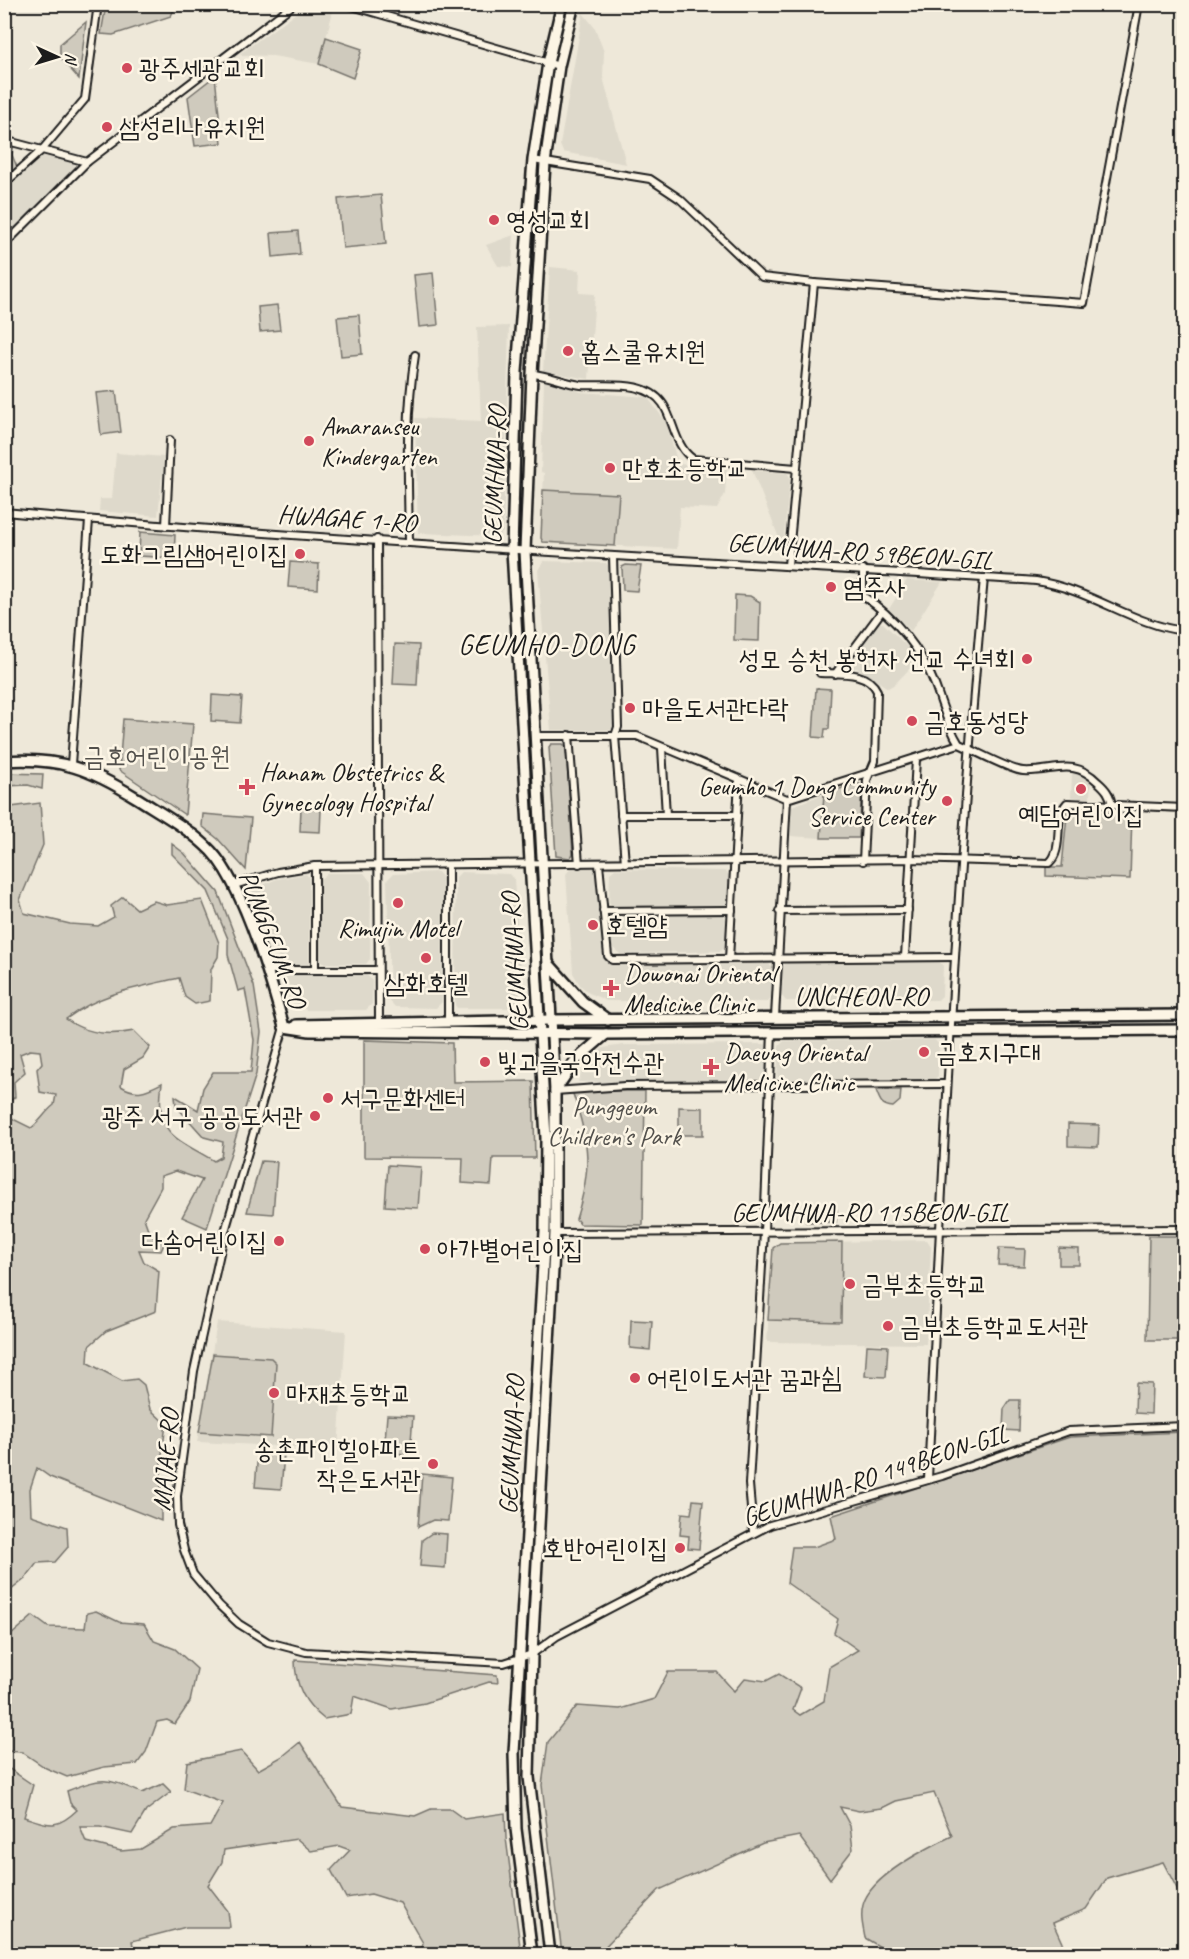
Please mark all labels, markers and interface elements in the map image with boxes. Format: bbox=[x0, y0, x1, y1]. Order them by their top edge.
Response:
north arrow bbox=[27, 27, 87, 87]
text: N bbox=[60, 52, 81, 67]
place label: 광주세광교회 bbox=[139, 52, 265, 85]
marker: 광주세광교회 bbox=[120, 61, 134, 75]
place label: 삼성리나유치원 bbox=[119, 111, 265, 144]
marker: 삼성리나유치원 bbox=[100, 120, 114, 134]
place label: 영성교회 bbox=[506, 204, 590, 237]
marker: 영성교회 bbox=[487, 213, 501, 227]
place label: 홉스쿨유치원 bbox=[580, 335, 706, 368]
marker: 홉스쿨유치원 bbox=[561, 344, 575, 358]
street label: GEUMHWA-RO bbox=[476, 402, 514, 545]
place label: Amaranseu Kindergarten bbox=[321, 410, 438, 473]
marker: Amaranseu Kindergarten bbox=[302, 434, 316, 448]
place label: 만호초등학교 bbox=[622, 452, 748, 485]
marker: 만호초등학교 bbox=[603, 461, 617, 475]
street label: HWAGAE 1-RO bbox=[277, 497, 420, 540]
street label: GEUMHWA-RO 59BEON-GIL bbox=[726, 526, 995, 577]
place label: 도화그림샘어린이집 bbox=[100, 538, 288, 571]
marker: 도화그림샘어린이집 bbox=[293, 547, 307, 561]
place label: 염주사 bbox=[843, 571, 906, 604]
marker: 염주사 bbox=[824, 580, 838, 594]
district label: GEUMHO-DONG bbox=[458, 627, 638, 662]
place label: 성모 승천 봉헌자 선교 수녀회 bbox=[739, 643, 1015, 676]
marker: 성모 승천 봉헌자 선교 수녀회 bbox=[1020, 652, 1034, 666]
place label: 마을도서관다락 bbox=[642, 692, 789, 725]
marker: 마을도서관다락 bbox=[623, 701, 637, 715]
place label: 금호동성당 bbox=[924, 705, 1029, 738]
marker: 금호동성당 bbox=[905, 714, 919, 728]
park label: 금호어린이공원 bbox=[84, 740, 230, 773]
place label: Hanam Obstetrics & Gynecology Hospital bbox=[260, 756, 446, 819]
place label: Geumho 1 Dong Community Service Center bbox=[698, 770, 938, 833]
marker: Hanam Obstetrics & Gynecology Hospital bbox=[238, 778, 256, 796]
marker: 예담어린이집 bbox=[1074, 782, 1088, 796]
marker: Geumho 1 Dong Community Service Center bbox=[940, 794, 954, 808]
place label: 예담어린이집 bbox=[1018, 798, 1144, 831]
street label: PUNGGEUM-RO bbox=[231, 866, 315, 1016]
street label: GEUMHWA-RO bbox=[493, 889, 536, 1032]
marker: Rimujin Motel bbox=[391, 896, 405, 910]
place label: 호텔얌 bbox=[605, 909, 668, 942]
place label: Rimujin Motel bbox=[338, 912, 463, 945]
marker: 호텔얌 bbox=[586, 918, 600, 932]
marker: 삼화호텔 bbox=[419, 951, 433, 965]
place label: Dowonai Oriental Medicine Clinic bbox=[624, 957, 781, 1020]
place label: 삼화호텔 bbox=[384, 967, 468, 1000]
marker: Dowonai Oriental Medicine Clinic bbox=[602, 979, 620, 997]
street label: UNCHEON-RO bbox=[794, 980, 931, 1013]
place label: Daeung Oriental Medicine Clinic bbox=[724, 1036, 871, 1099]
place label: 금호지구대 bbox=[936, 1036, 1041, 1069]
marker: 금호지구대 bbox=[917, 1045, 931, 1059]
place label: 빛고을국악전수관 bbox=[497, 1046, 664, 1079]
marker: 빛고을국악전수관 bbox=[478, 1055, 492, 1069]
marker: Daeung Oriental Medicine Clinic bbox=[702, 1058, 720, 1076]
place label: 서구문화센터 bbox=[340, 1082, 466, 1115]
park label: Punggeum Children's Park bbox=[548, 1090, 683, 1153]
marker: 서구문화센터 bbox=[321, 1091, 335, 1105]
place label: 광주 서구 공공도서관 bbox=[102, 1100, 303, 1133]
marker: 광주 서구 공공도서관 bbox=[308, 1109, 322, 1123]
street label: GEUMHWA-RO 115BEON-GIL bbox=[731, 1196, 1010, 1229]
place label: 다솜어린이집 bbox=[141, 1225, 267, 1258]
place label: 아가별어린이집 bbox=[437, 1233, 583, 1266]
marker: 다솜어린이집 bbox=[272, 1234, 286, 1248]
marker: 아가별어린이집 bbox=[418, 1242, 432, 1256]
place label: 금부초등학교 bbox=[862, 1268, 988, 1301]
marker: 금부초등학교 bbox=[843, 1277, 857, 1291]
place label: 금부초등학교도서관 bbox=[900, 1310, 1088, 1343]
marker: 금부초등학교도서관 bbox=[881, 1319, 895, 1333]
place label: 어린이도서관 꿈과쉼 bbox=[647, 1362, 842, 1395]
marker: 어린이도서관 꿈과쉼 bbox=[628, 1371, 642, 1385]
street label: GEUMHWA-RO bbox=[491, 1372, 532, 1515]
place label: 마재초등학교 bbox=[286, 1377, 412, 1410]
marker: 마재초등학교 bbox=[267, 1386, 281, 1400]
street label: MAJAE-RO bbox=[145, 1405, 187, 1512]
street label: GEUMHWA-RO 149BEON-GIL bbox=[738, 1417, 1013, 1534]
place label: 송촌파인힐아파트 작은도서관 bbox=[254, 1433, 421, 1496]
marker: 송촌파인힐아파트 작은도서관 bbox=[426, 1457, 440, 1471]
place label: 호반어린이집 bbox=[542, 1532, 668, 1565]
marker: 호반어린이집 bbox=[673, 1541, 687, 1555]

